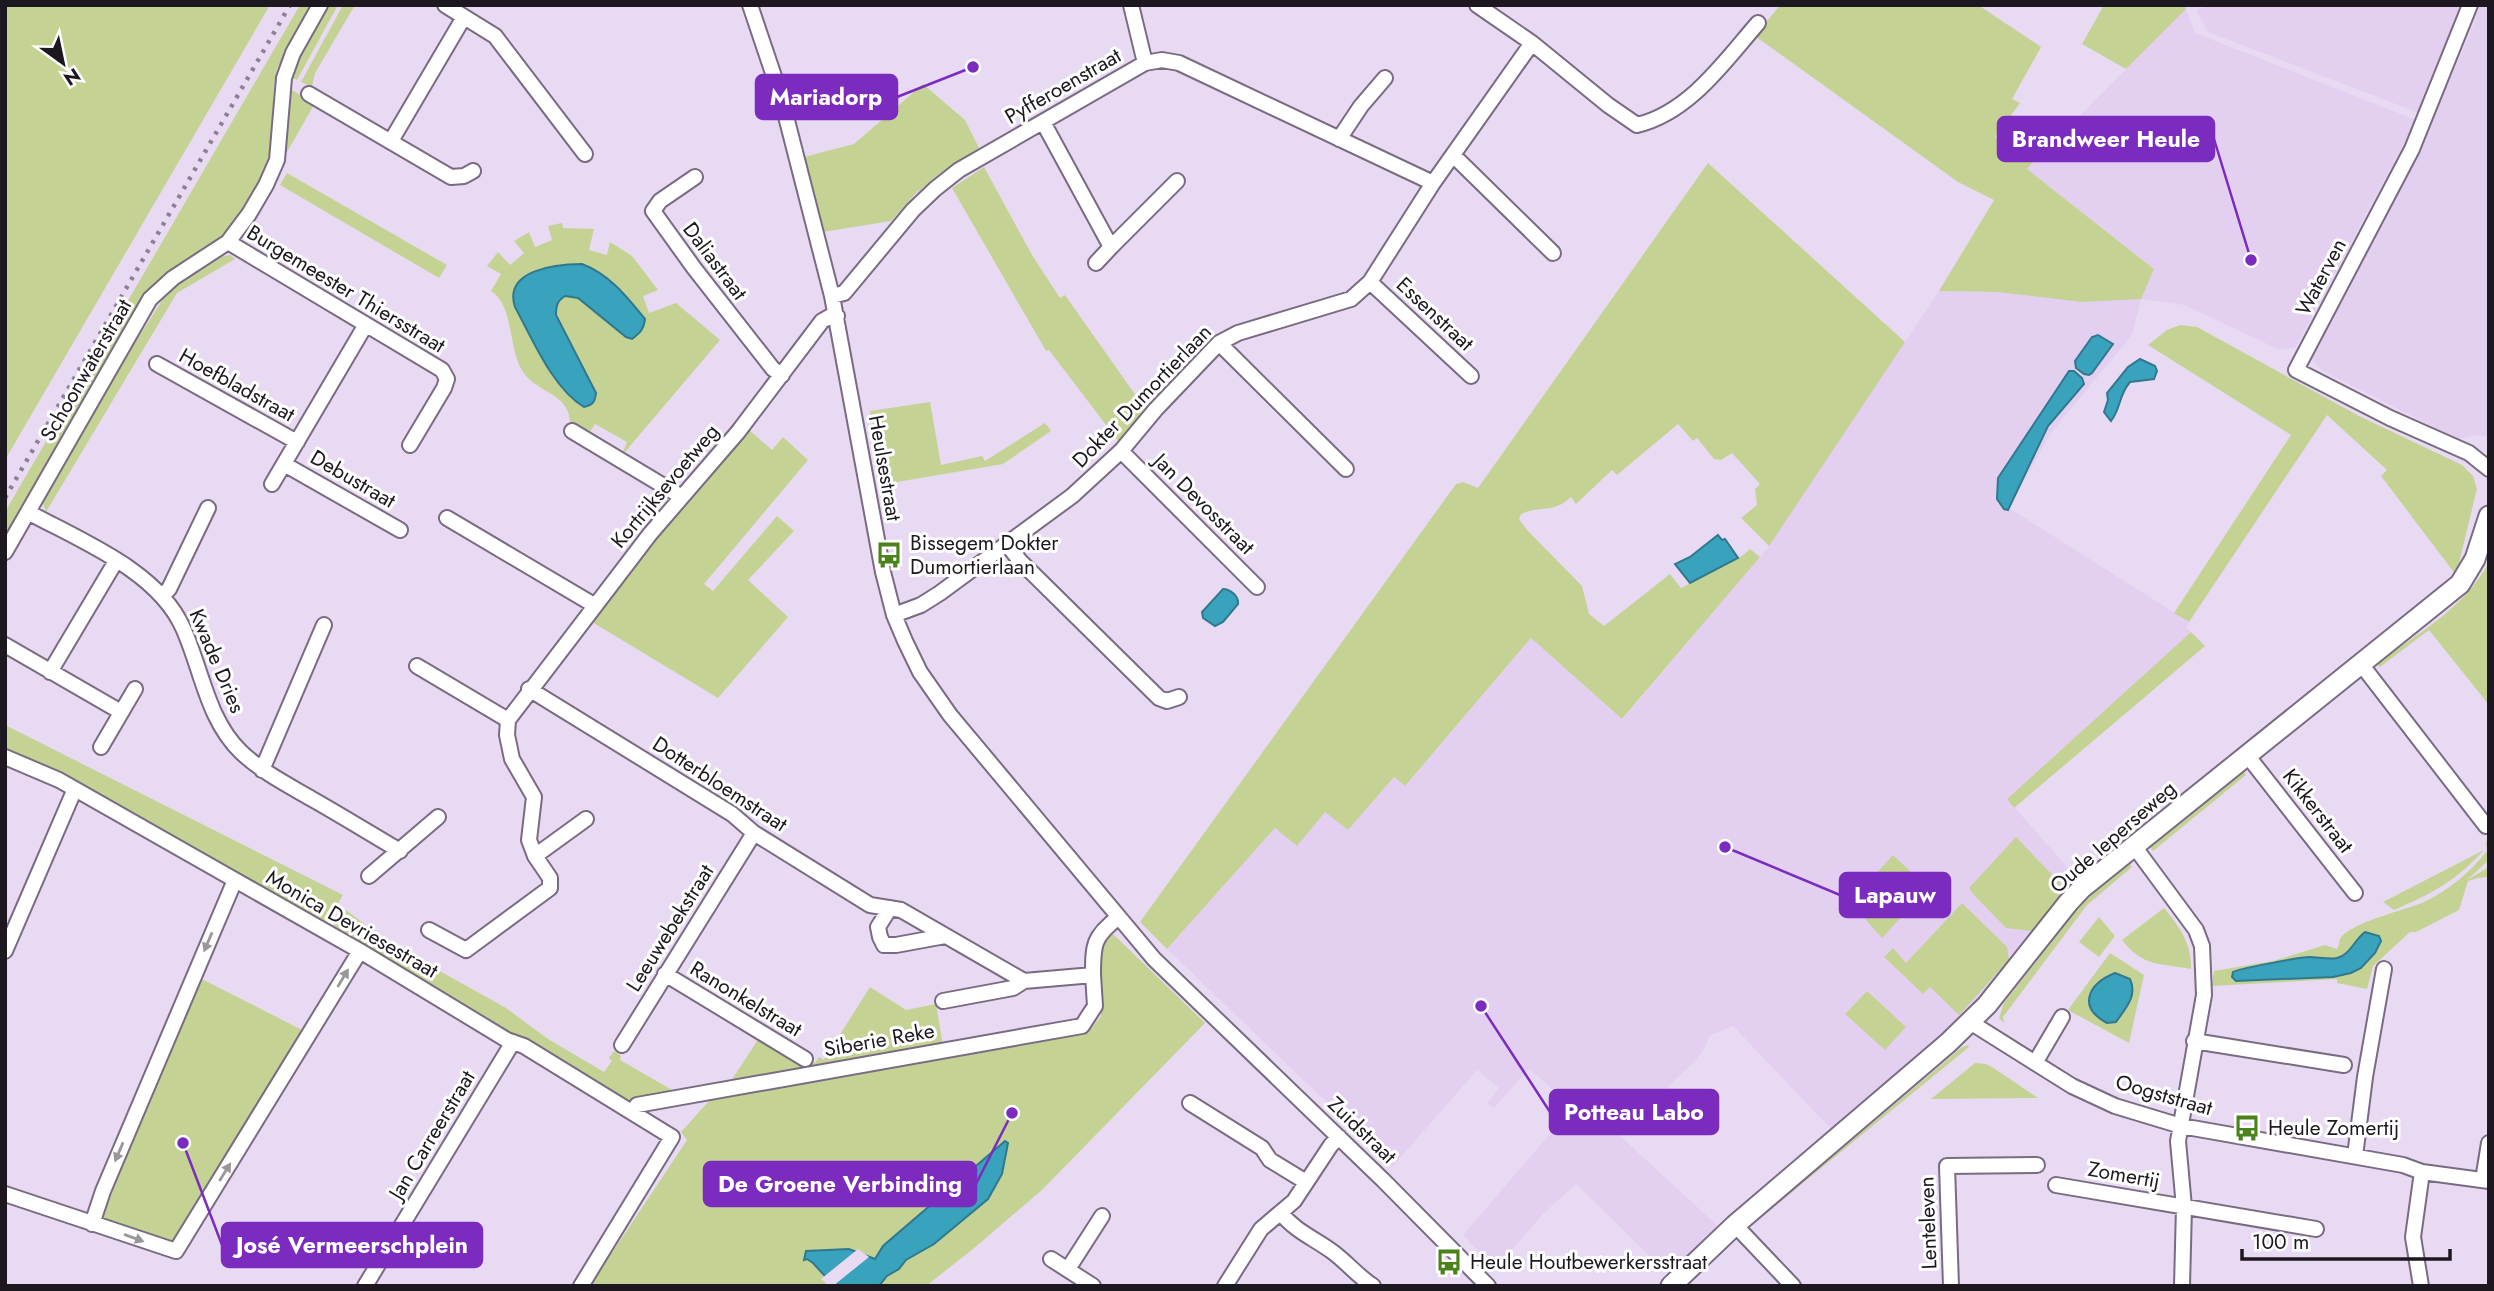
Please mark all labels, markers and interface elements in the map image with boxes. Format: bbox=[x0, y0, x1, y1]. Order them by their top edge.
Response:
north arrow bbox=[28, 28, 98, 98]
street label: Pyfferoenstraat bbox=[999, 41, 1127, 131]
text: N bbox=[58, 61, 86, 92]
callout: Mariadorp bbox=[756, 75, 897, 119]
text: Mariadorp bbox=[770, 80, 882, 114]
callout: Brandweer Heule bbox=[1998, 117, 2214, 161]
text: Brandweer Heule bbox=[2012, 122, 2200, 156]
street label: Daliastraat bbox=[676, 216, 754, 306]
street label: Burgemeester Thiersstraat bbox=[241, 218, 451, 360]
street label: Waterven bbox=[2288, 233, 2354, 321]
street label: Essenstraat bbox=[1390, 270, 1480, 358]
street label: Schoonwaterstraat bbox=[33, 293, 139, 447]
street label: Dokter Dumortierlaan bbox=[1065, 318, 1219, 474]
street label: Hoefbladstraat bbox=[174, 341, 300, 429]
street label: Heulsestraat bbox=[861, 413, 909, 523]
street label: Kortrijksevoetweg bbox=[604, 417, 726, 555]
street label: Debustraat bbox=[305, 442, 401, 516]
street label: Jan Devosstraat bbox=[1145, 445, 1261, 561]
place label: Bissegem Dokter Dumortierlaan bbox=[910, 528, 1059, 582]
bus stop icon: Bissegem Dokter Dumortierlaan bbox=[874, 540, 904, 570]
street label: Kwade Dries bbox=[182, 604, 252, 718]
street label: Dotterbloemstraat bbox=[647, 729, 793, 839]
street label: Kikkerstraat bbox=[2276, 763, 2360, 859]
street label: Oude Ieperseweg bbox=[2043, 774, 2183, 900]
street label: Leeuwebekstraat bbox=[619, 859, 721, 997]
street label: Monica Devriesestraat bbox=[260, 862, 444, 986]
callout: Lapauw bbox=[1840, 873, 1950, 917]
text: Lapauw bbox=[1854, 878, 1936, 912]
one-way arrow bbox=[202, 932, 213, 953]
street label: Ranonkelstraat bbox=[684, 954, 808, 1044]
one-way arrow bbox=[337, 968, 350, 988]
street label: Siberie Reke bbox=[821, 1015, 937, 1064]
street label: Jan Carreerstraat bbox=[380, 1065, 482, 1208]
street label: Oogststraat bbox=[2112, 1067, 2216, 1123]
street label: Zuidstraat bbox=[1321, 1090, 1403, 1170]
callout: Potteau Labo bbox=[1550, 1090, 1718, 1134]
text: Potteau Labo bbox=[1564, 1095, 1704, 1129]
bus stop icon: Heule Zomertij bbox=[2232, 1113, 2262, 1143]
place label: Heule Zomertij bbox=[2268, 1113, 2399, 1143]
one-way arrow bbox=[113, 1141, 124, 1162]
street label: Zomertij bbox=[2086, 1154, 2162, 1196]
callout: De Groene Verbinding bbox=[704, 1162, 976, 1206]
one-way arrow bbox=[218, 1163, 231, 1182]
text: De Groene Verbinding bbox=[718, 1167, 962, 1201]
street label: Lenteleven bbox=[1911, 1176, 1945, 1270]
scale bar bbox=[2242, 1218, 2450, 1262]
callout: José Vermeerschplein bbox=[222, 1223, 482, 1267]
text: 100 m bbox=[2252, 1227, 2309, 1257]
text: José Vermeerschplein bbox=[232, 1228, 468, 1262]
one-way arrow bbox=[123, 1233, 144, 1244]
bus stop icon: Heule Houtbewerkersstraat bbox=[1434, 1247, 1464, 1277]
place label: Heule Houtbewerkersstraat bbox=[1470, 1247, 1707, 1277]

